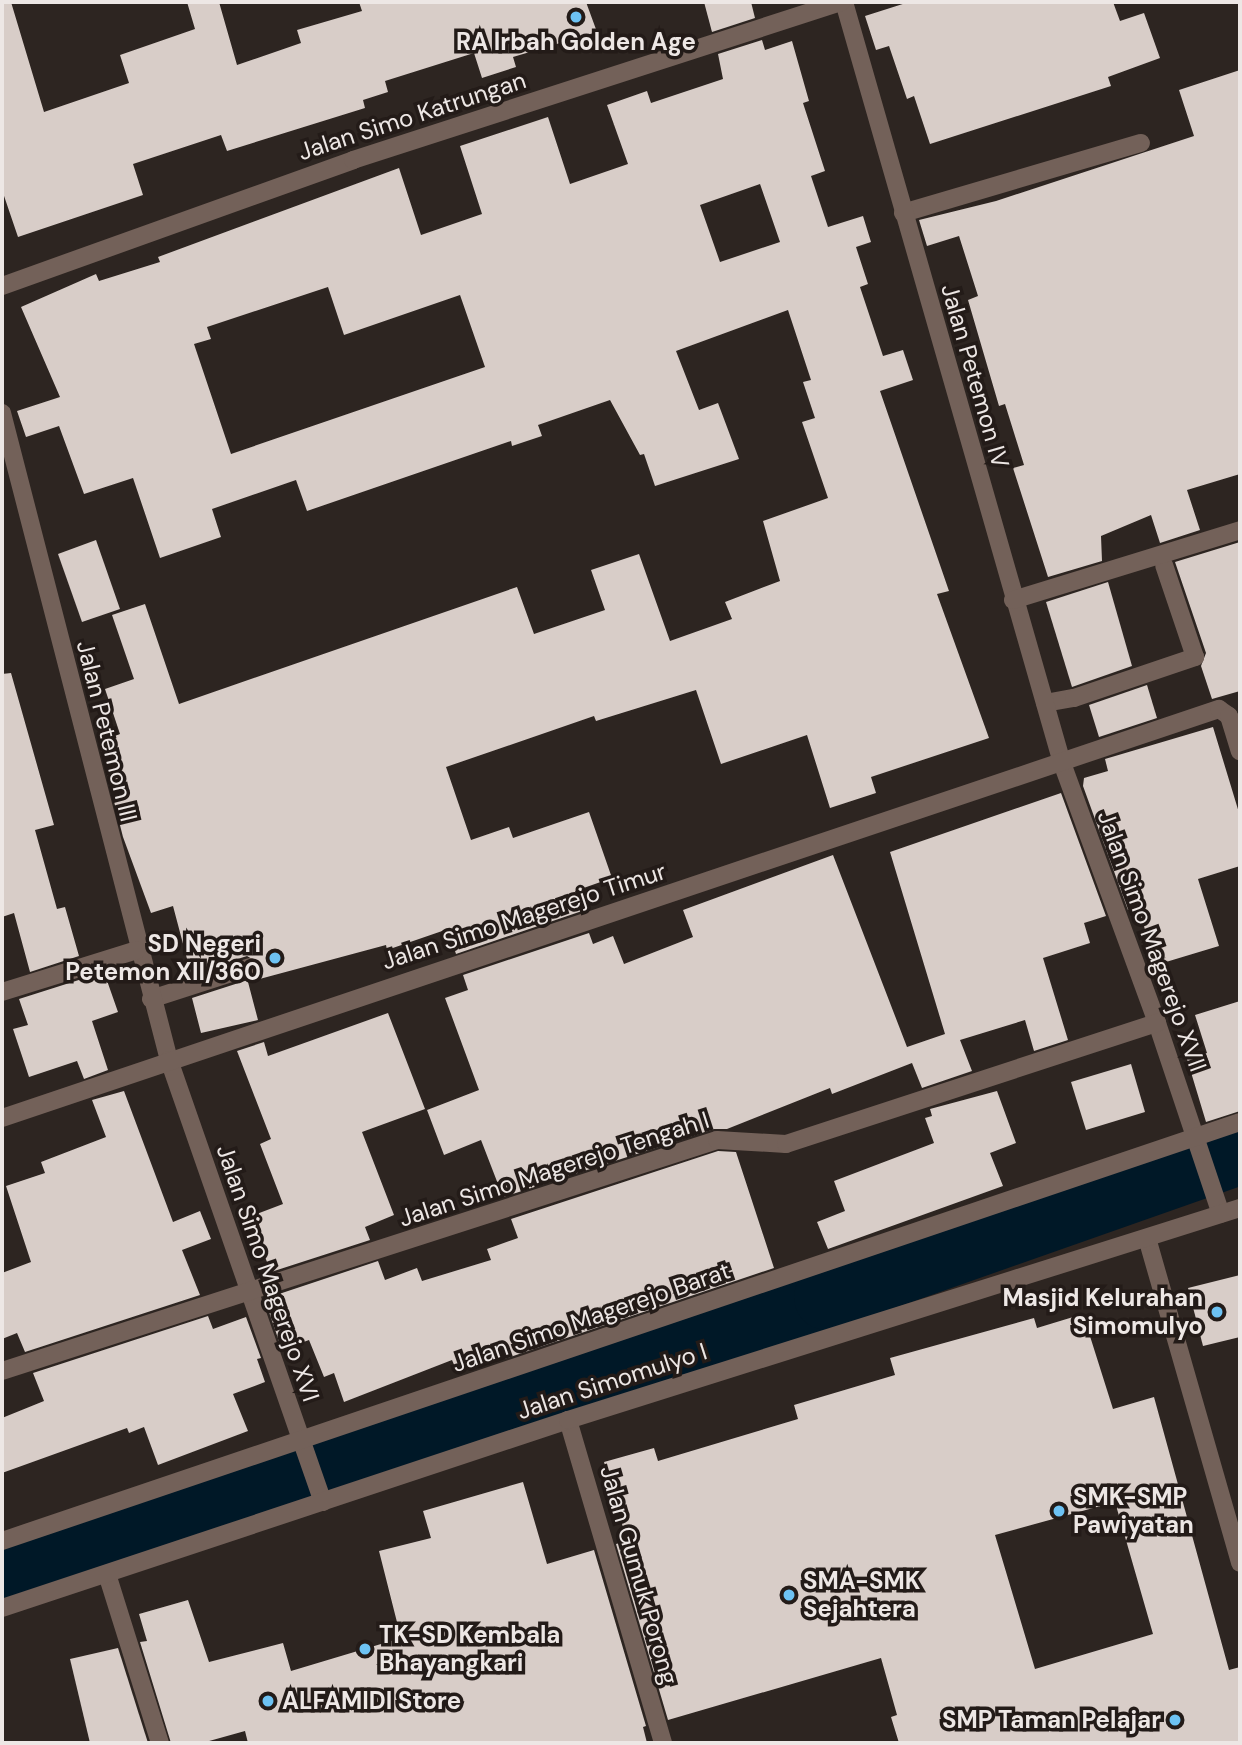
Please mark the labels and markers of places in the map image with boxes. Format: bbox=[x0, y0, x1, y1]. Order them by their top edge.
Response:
marker: RA Irbah Golden Age bbox=[568, 9, 584, 25]
place label: RA Irbah Golden Age bbox=[456, 28, 696, 56]
place label: SD Negeri Petemon XII/360 bbox=[65, 930, 261, 986]
marker: SD Negeri Petemon XII/360 bbox=[267, 950, 283, 966]
place label: Masjid Kelurahan Simomulyo bbox=[1003, 1284, 1203, 1340]
marker: Masjid Kelurahan Simomulyo bbox=[1209, 1304, 1225, 1320]
place label: SMK-SMP Pawiyatan bbox=[1073, 1483, 1194, 1539]
marker: SMK-SMP Pawiyatan bbox=[1051, 1503, 1067, 1519]
place label: SMA-SMK Sejahtera bbox=[803, 1567, 920, 1623]
marker: SMA-SMK Sejahtera bbox=[781, 1587, 797, 1603]
place label: TK-SD Kembala Bhayangkari bbox=[379, 1621, 560, 1677]
marker: TK-SD Kembala Bhayangkari bbox=[357, 1641, 373, 1657]
place label: ALFAMIDI Store bbox=[282, 1687, 461, 1715]
marker: ALFAMIDI Store bbox=[260, 1693, 276, 1709]
place label: SMP Taman Pelajar bbox=[942, 1706, 1161, 1734]
marker: SMP Taman Pelajar bbox=[1167, 1712, 1183, 1728]

